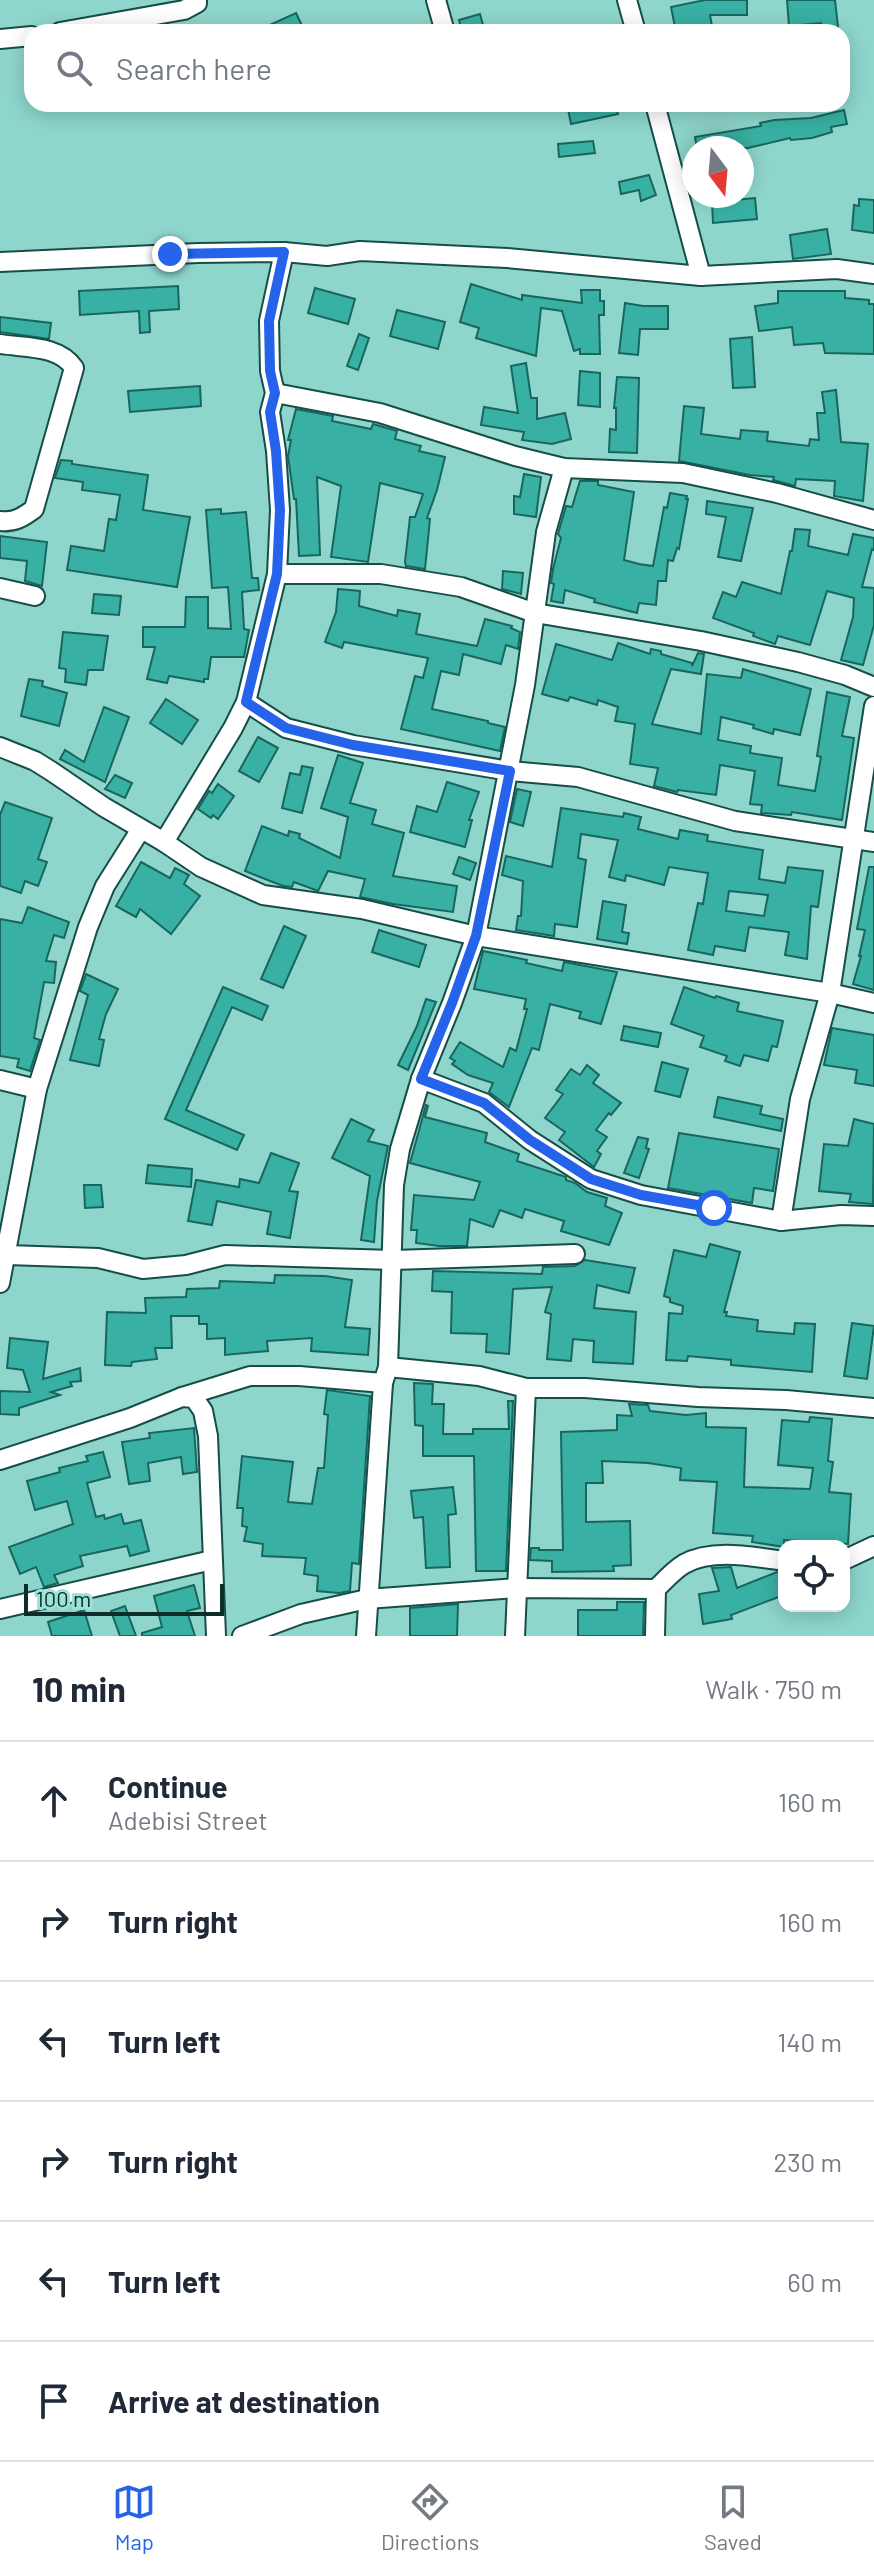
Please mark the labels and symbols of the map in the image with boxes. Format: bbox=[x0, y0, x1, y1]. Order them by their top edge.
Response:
north arrow bbox=[682, 136, 754, 208]
route end bbox=[152, 236, 188, 272]
route start bbox=[696, 1190, 732, 1226]
scale bar bbox=[24, 1580, 224, 1616]

